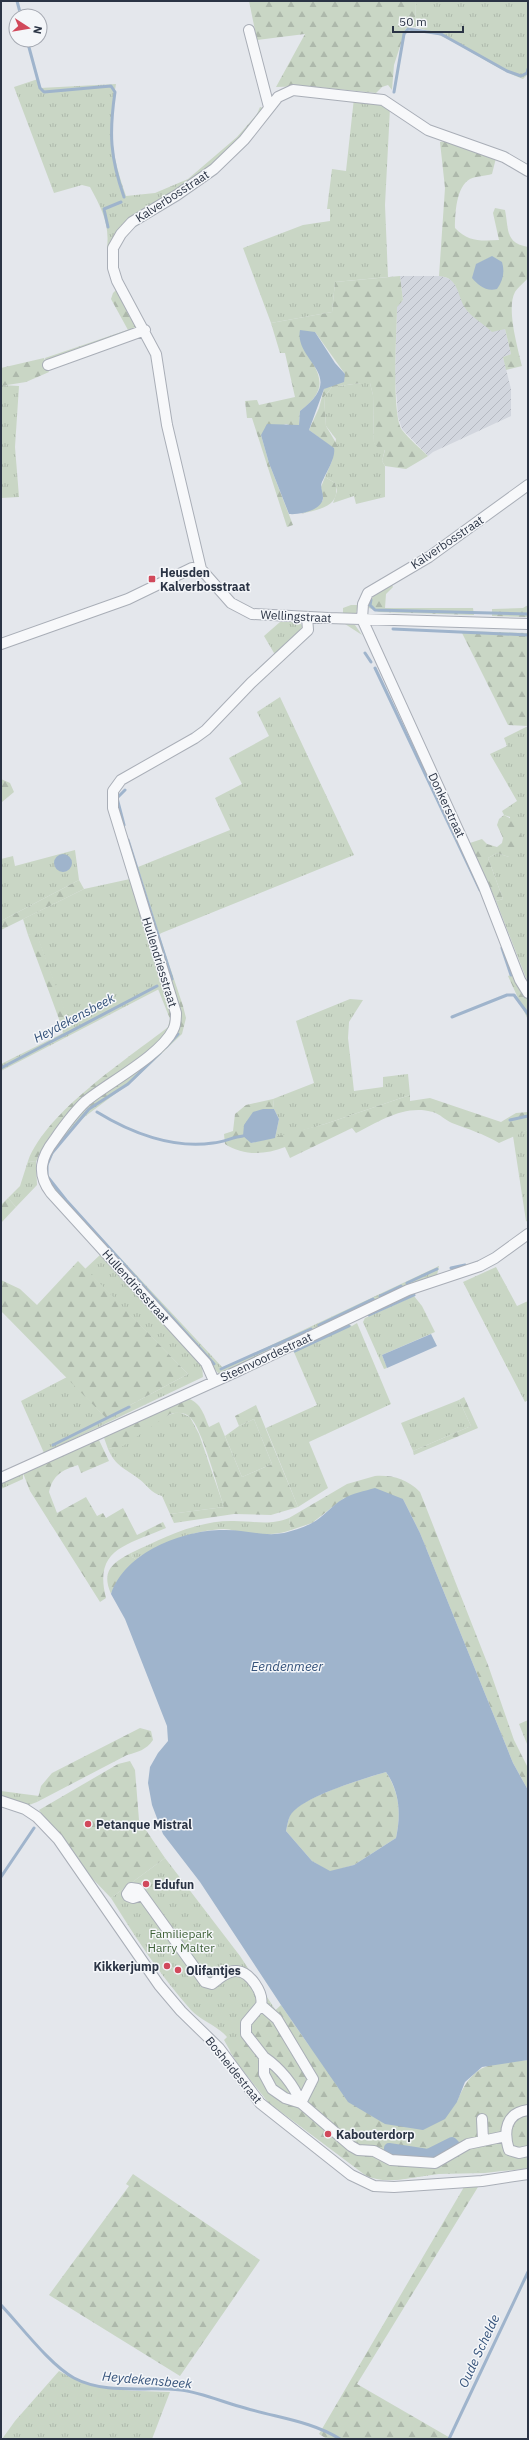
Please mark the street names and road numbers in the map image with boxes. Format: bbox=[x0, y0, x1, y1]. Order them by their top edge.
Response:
street label: Kalverbosstraat bbox=[132, 167, 212, 225]
street label: Kalverbosstraat bbox=[408, 512, 486, 572]
street label: Wellingstraat bbox=[260, 607, 332, 625]
street label: Donkerstraat bbox=[425, 770, 469, 840]
street label: Hullendriesstraat bbox=[139, 915, 181, 1009]
street label: Hullendriesstraat bbox=[99, 1246, 173, 1326]
street label: Steenvoordestraat bbox=[218, 1329, 314, 1385]
street label: Bosheidestraat bbox=[202, 2034, 266, 2106]

